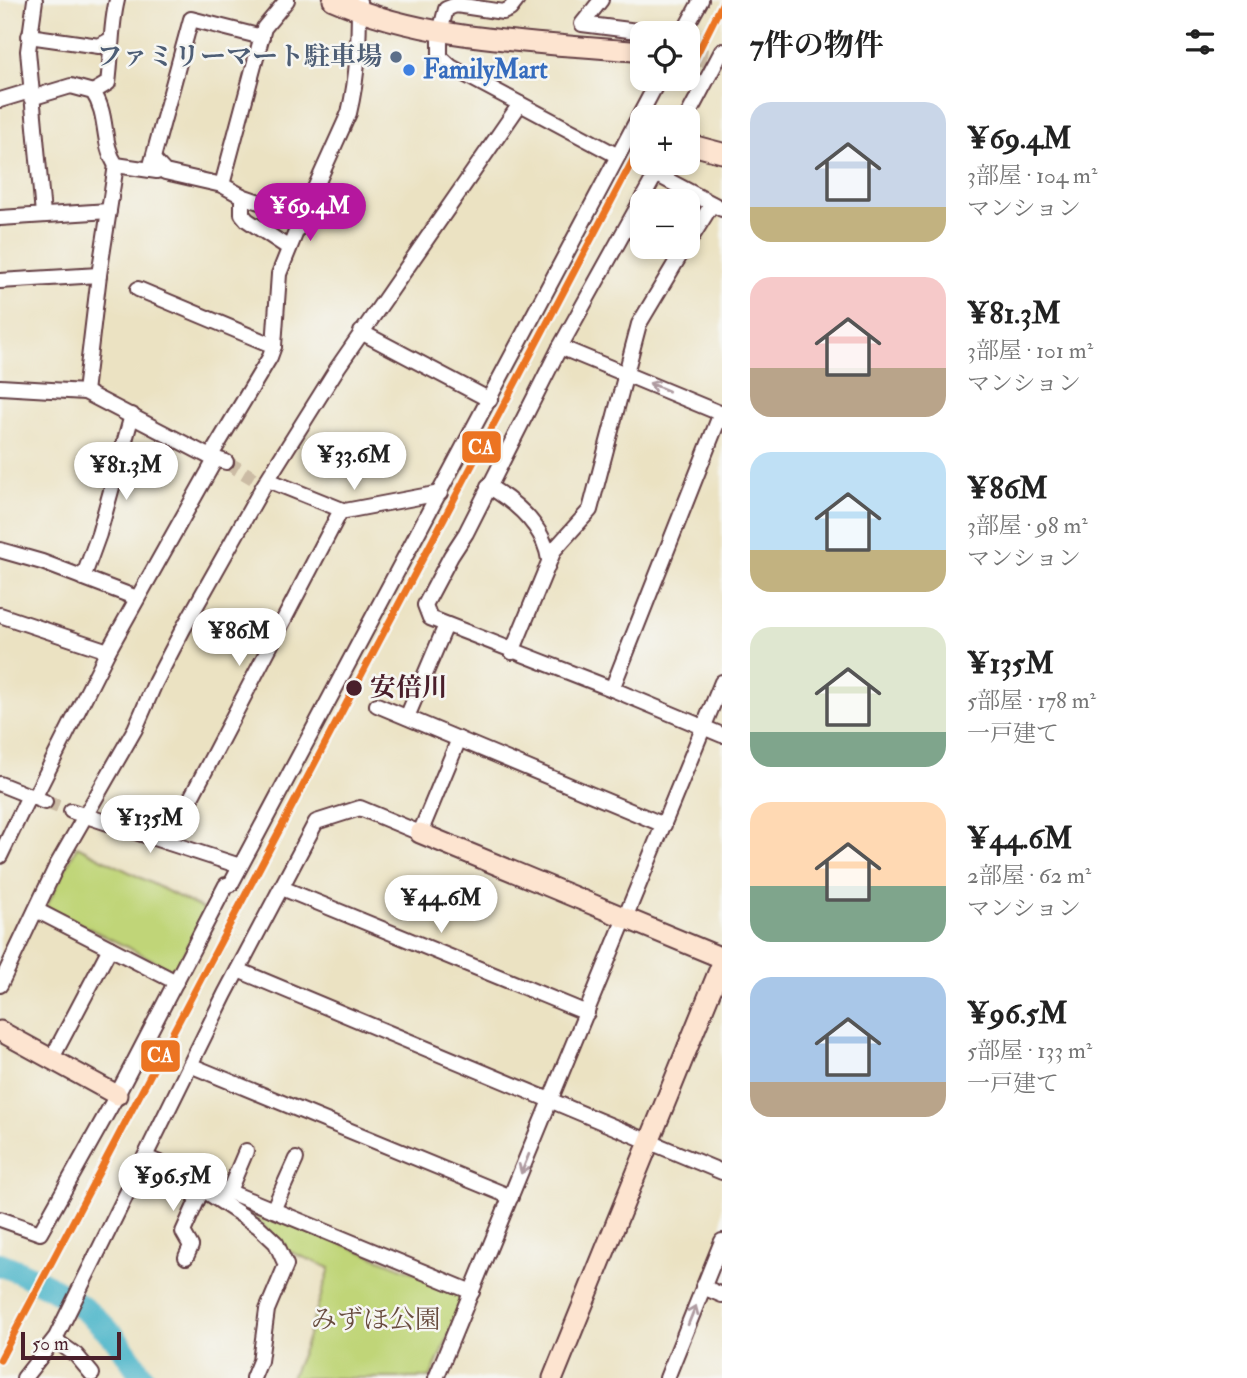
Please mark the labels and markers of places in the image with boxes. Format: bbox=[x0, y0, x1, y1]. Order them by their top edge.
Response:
place label: ファミリーマート駐車場 bbox=[97, 41, 382, 73]
marker: ファミリーマート駐車場 bbox=[388, 49, 404, 65]
place label: FamilyMart bbox=[423, 54, 548, 87]
marker: FamilyMart bbox=[401, 62, 417, 78]
pin: ¥69.4M bbox=[253, 184, 367, 243]
pin: ¥33.6M bbox=[297, 433, 411, 492]
pin: ¥81.3M bbox=[69, 442, 183, 502]
pin: ¥86M bbox=[198, 608, 280, 668]
place label: 安倍川 bbox=[370, 672, 448, 704]
marker: 安倍川 bbox=[344, 678, 364, 698]
pin: ¥135M bbox=[101, 796, 199, 855]
pin: ¥44.6M bbox=[384, 876, 498, 935]
pin: ¥96.5M bbox=[116, 1154, 230, 1213]

